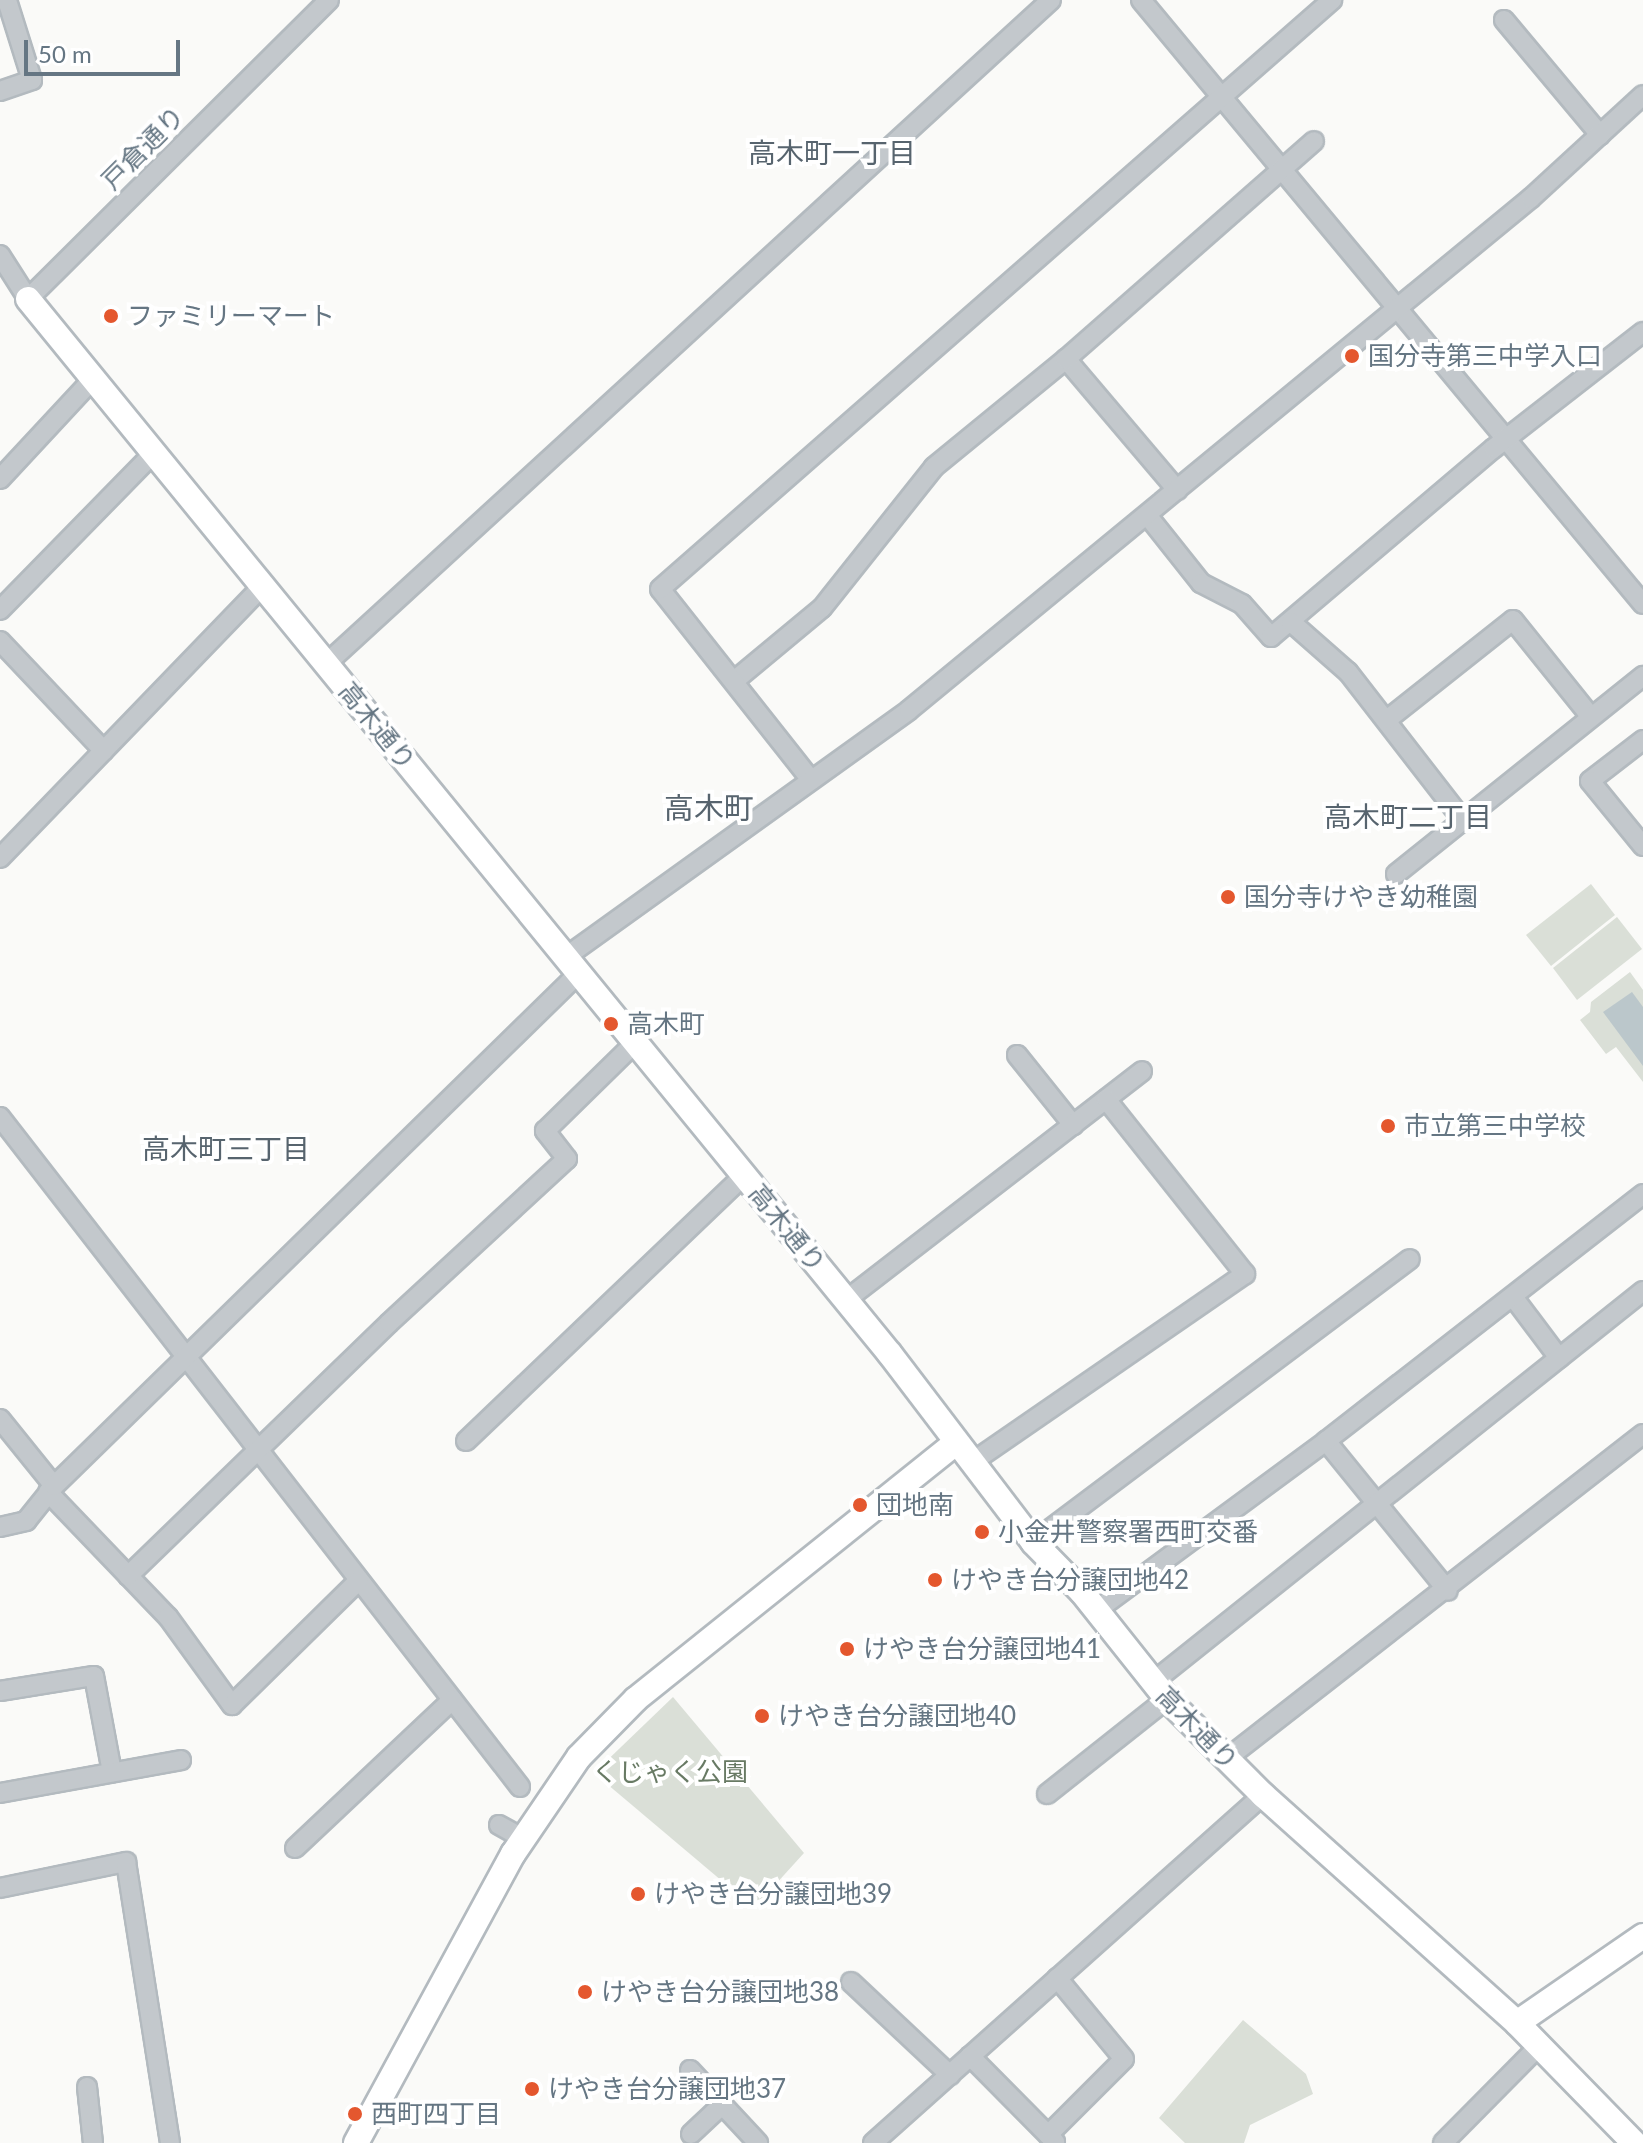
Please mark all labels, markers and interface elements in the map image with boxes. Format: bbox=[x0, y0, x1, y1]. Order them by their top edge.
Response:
scale bar bbox=[28, 24, 184, 74]
text: 50 m bbox=[38, 39, 92, 68]
street label: 戸倉通り bbox=[95, 100, 191, 196]
district label: 高木町一丁目 bbox=[748, 135, 916, 169]
place label: ファミリーマート bbox=[127, 300, 335, 332]
marker: ファミリーマート bbox=[102, 307, 120, 325]
place label: 国分寺第三中学入口 bbox=[1368, 340, 1602, 372]
marker: 国分寺第三中学入口 bbox=[1343, 347, 1361, 365]
street label: 高木通り bbox=[332, 676, 422, 776]
district label: 高木町 bbox=[664, 789, 754, 825]
district label: 高木町二丁目 bbox=[1324, 799, 1492, 833]
place label: 国分寺けやき幼稚園 bbox=[1244, 881, 1478, 913]
marker: 国分寺けやき幼稚園 bbox=[1219, 888, 1237, 906]
place label: 高木町 bbox=[627, 1008, 705, 1040]
marker: 高木町 bbox=[602, 1015, 620, 1033]
place label: 市立第三中学校 bbox=[1404, 1110, 1586, 1142]
marker: 市立第三中学校 bbox=[1379, 1117, 1397, 1135]
district label: 高木町三丁目 bbox=[142, 1131, 310, 1165]
street label: 高木通り bbox=[742, 1178, 832, 1278]
place label: 団地南 bbox=[876, 1489, 954, 1521]
marker: 団地南 bbox=[851, 1496, 869, 1514]
place label: 小金井警察署西町交番 bbox=[998, 1516, 1258, 1548]
marker: 小金井警察署西町交番 bbox=[973, 1523, 991, 1541]
place label: けやき台分譲団地42 bbox=[951, 1564, 1189, 1596]
marker: けやき台分譲団地42 bbox=[926, 1571, 944, 1589]
place label: けやき台分譲団地41 bbox=[863, 1633, 1101, 1665]
marker: けやき台分譲団地41 bbox=[838, 1640, 856, 1658]
street label: 高木通り bbox=[1150, 1680, 1244, 1776]
place label: けやき台分譲団地40 bbox=[778, 1700, 1016, 1732]
marker: けやき台分譲団地40 bbox=[753, 1707, 771, 1725]
park label: くじゃく公園 bbox=[592, 1756, 748, 1788]
place label: けやき台分譲団地39 bbox=[654, 1878, 892, 1910]
marker: けやき台分譲団地39 bbox=[629, 1885, 647, 1903]
place label: けやき台分譲団地38 bbox=[601, 1976, 839, 2008]
marker: けやき台分譲団地38 bbox=[576, 1983, 594, 2001]
place label: けやき台分譲団地37 bbox=[548, 2073, 786, 2105]
marker: けやき台分譲団地37 bbox=[523, 2080, 541, 2098]
place label: 西町四丁目 bbox=[371, 2098, 501, 2130]
marker: 西町四丁目 bbox=[346, 2105, 364, 2123]

